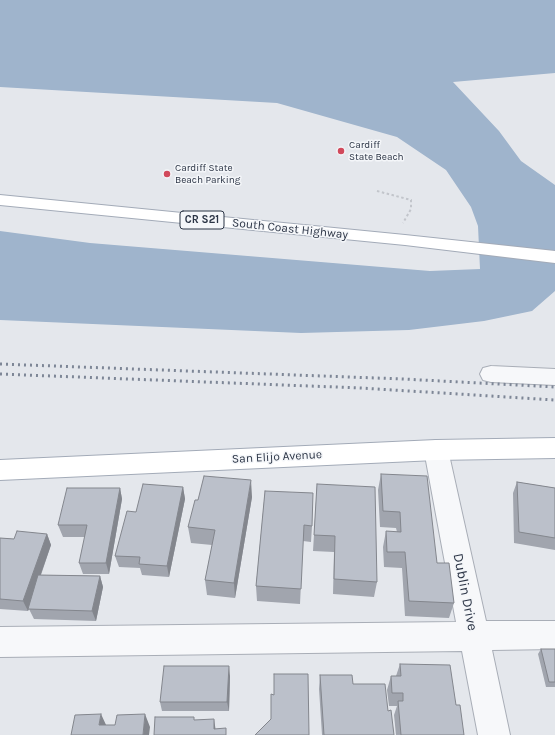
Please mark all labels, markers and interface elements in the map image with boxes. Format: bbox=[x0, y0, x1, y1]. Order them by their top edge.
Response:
place label: Cardiff State Beach bbox=[349, 139, 404, 162]
marker: Cardiff State Beach bbox=[336, 146, 346, 156]
place label: Cardiff State Beach Parking bbox=[175, 162, 240, 186]
marker: Cardiff State Beach Parking bbox=[162, 169, 172, 179]
road number: CR S21 bbox=[180, 211, 224, 229]
street label: South Coast Highway bbox=[231, 216, 349, 242]
street label: San Elijo Avenue bbox=[232, 447, 322, 467]
street label: Dublin Drive bbox=[449, 552, 481, 632]

